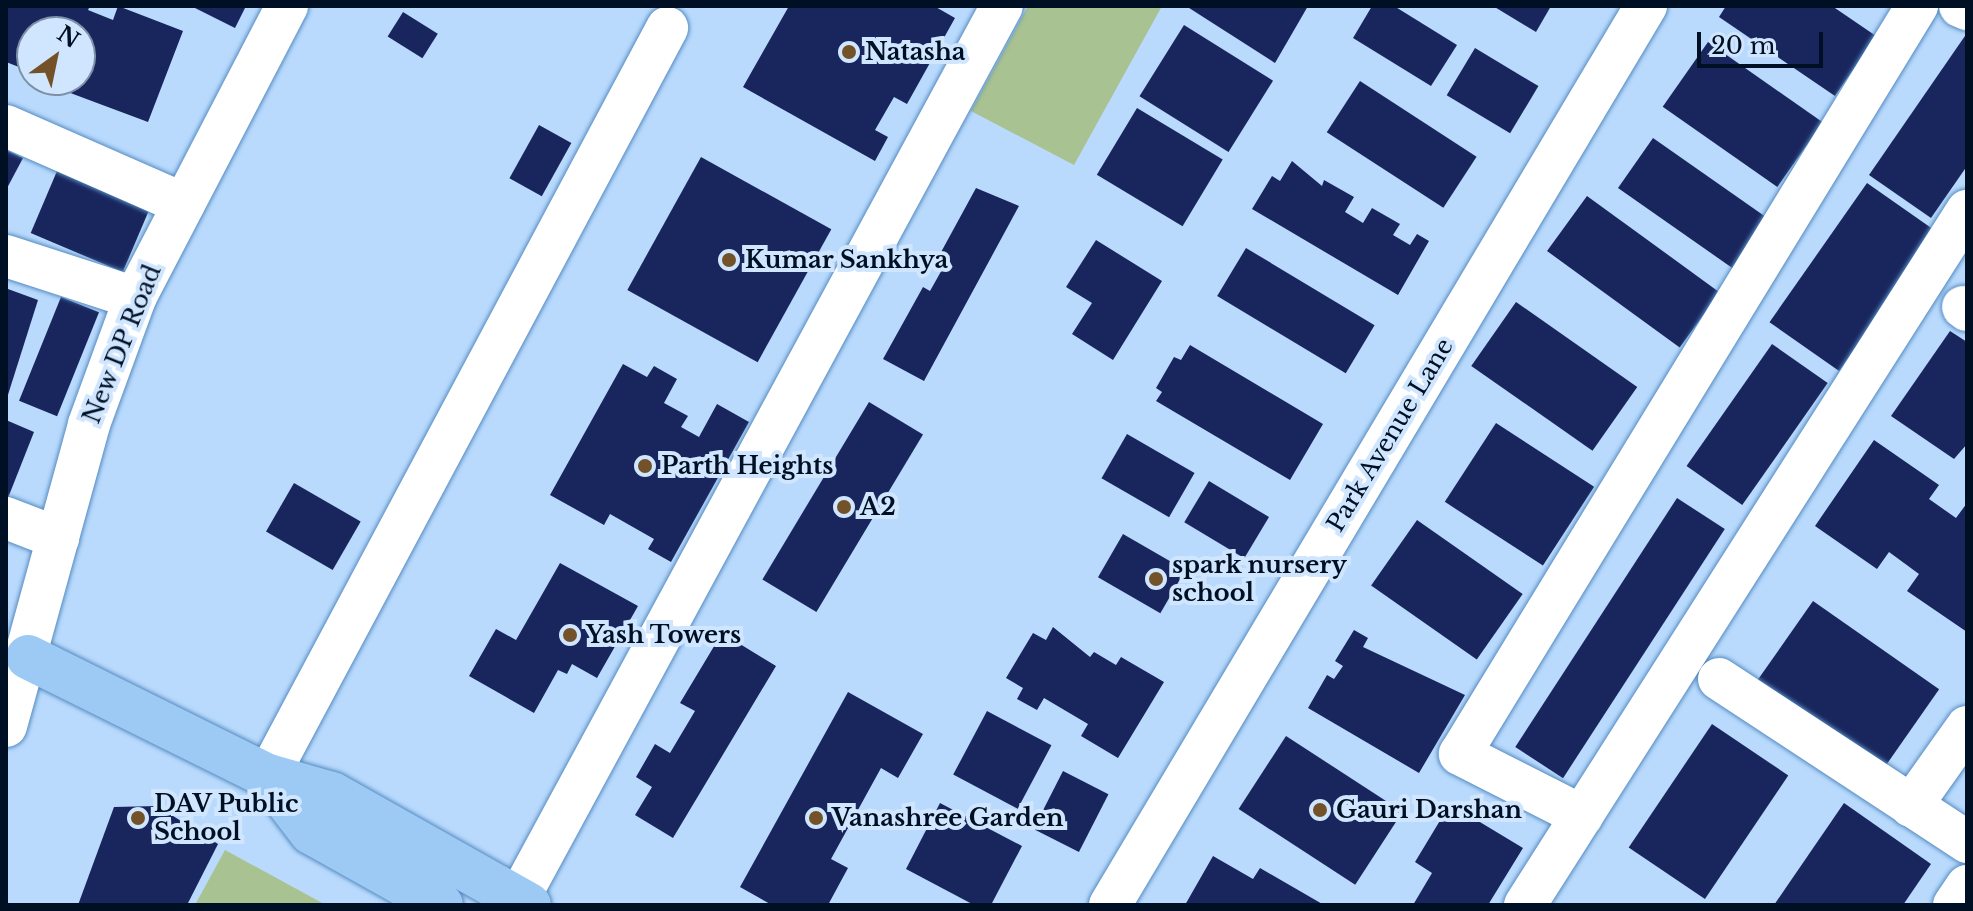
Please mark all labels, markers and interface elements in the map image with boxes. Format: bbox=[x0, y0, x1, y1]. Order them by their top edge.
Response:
north arrow bbox=[16, 16, 96, 96]
scale bar bbox=[1701, 16, 1827, 66]
text: N bbox=[52, 20, 84, 54]
text: 20 m bbox=[1711, 31, 1776, 60]
place label: Natasha bbox=[865, 38, 966, 66]
marker: Natasha bbox=[840, 43, 858, 61]
place label: Kumar Sankhya bbox=[745, 246, 949, 274]
marker: Kumar Sankhya bbox=[720, 251, 738, 269]
street label: New DP Road bbox=[77, 260, 167, 428]
street label: Park Avenue Lane bbox=[1321, 332, 1459, 538]
place label: Parth Heights bbox=[661, 452, 833, 480]
marker: Parth Heights bbox=[636, 457, 654, 475]
place label: A2 bbox=[860, 493, 896, 521]
marker: A2 bbox=[835, 498, 853, 516]
place label: spark nursery school bbox=[1172, 551, 1347, 607]
marker: spark nursery school bbox=[1147, 570, 1165, 588]
place label: Yash Towers bbox=[586, 621, 742, 649]
marker: Yash Towers bbox=[561, 626, 579, 644]
place label: DAV Public School bbox=[154, 790, 299, 846]
place label: Gauri Darshan bbox=[1336, 796, 1522, 824]
marker: Gauri Darshan bbox=[1311, 801, 1329, 819]
place label: Vanashree Garden bbox=[832, 804, 1063, 832]
marker: DAV Public School bbox=[129, 809, 147, 827]
marker: Vanashree Garden bbox=[807, 809, 825, 827]

